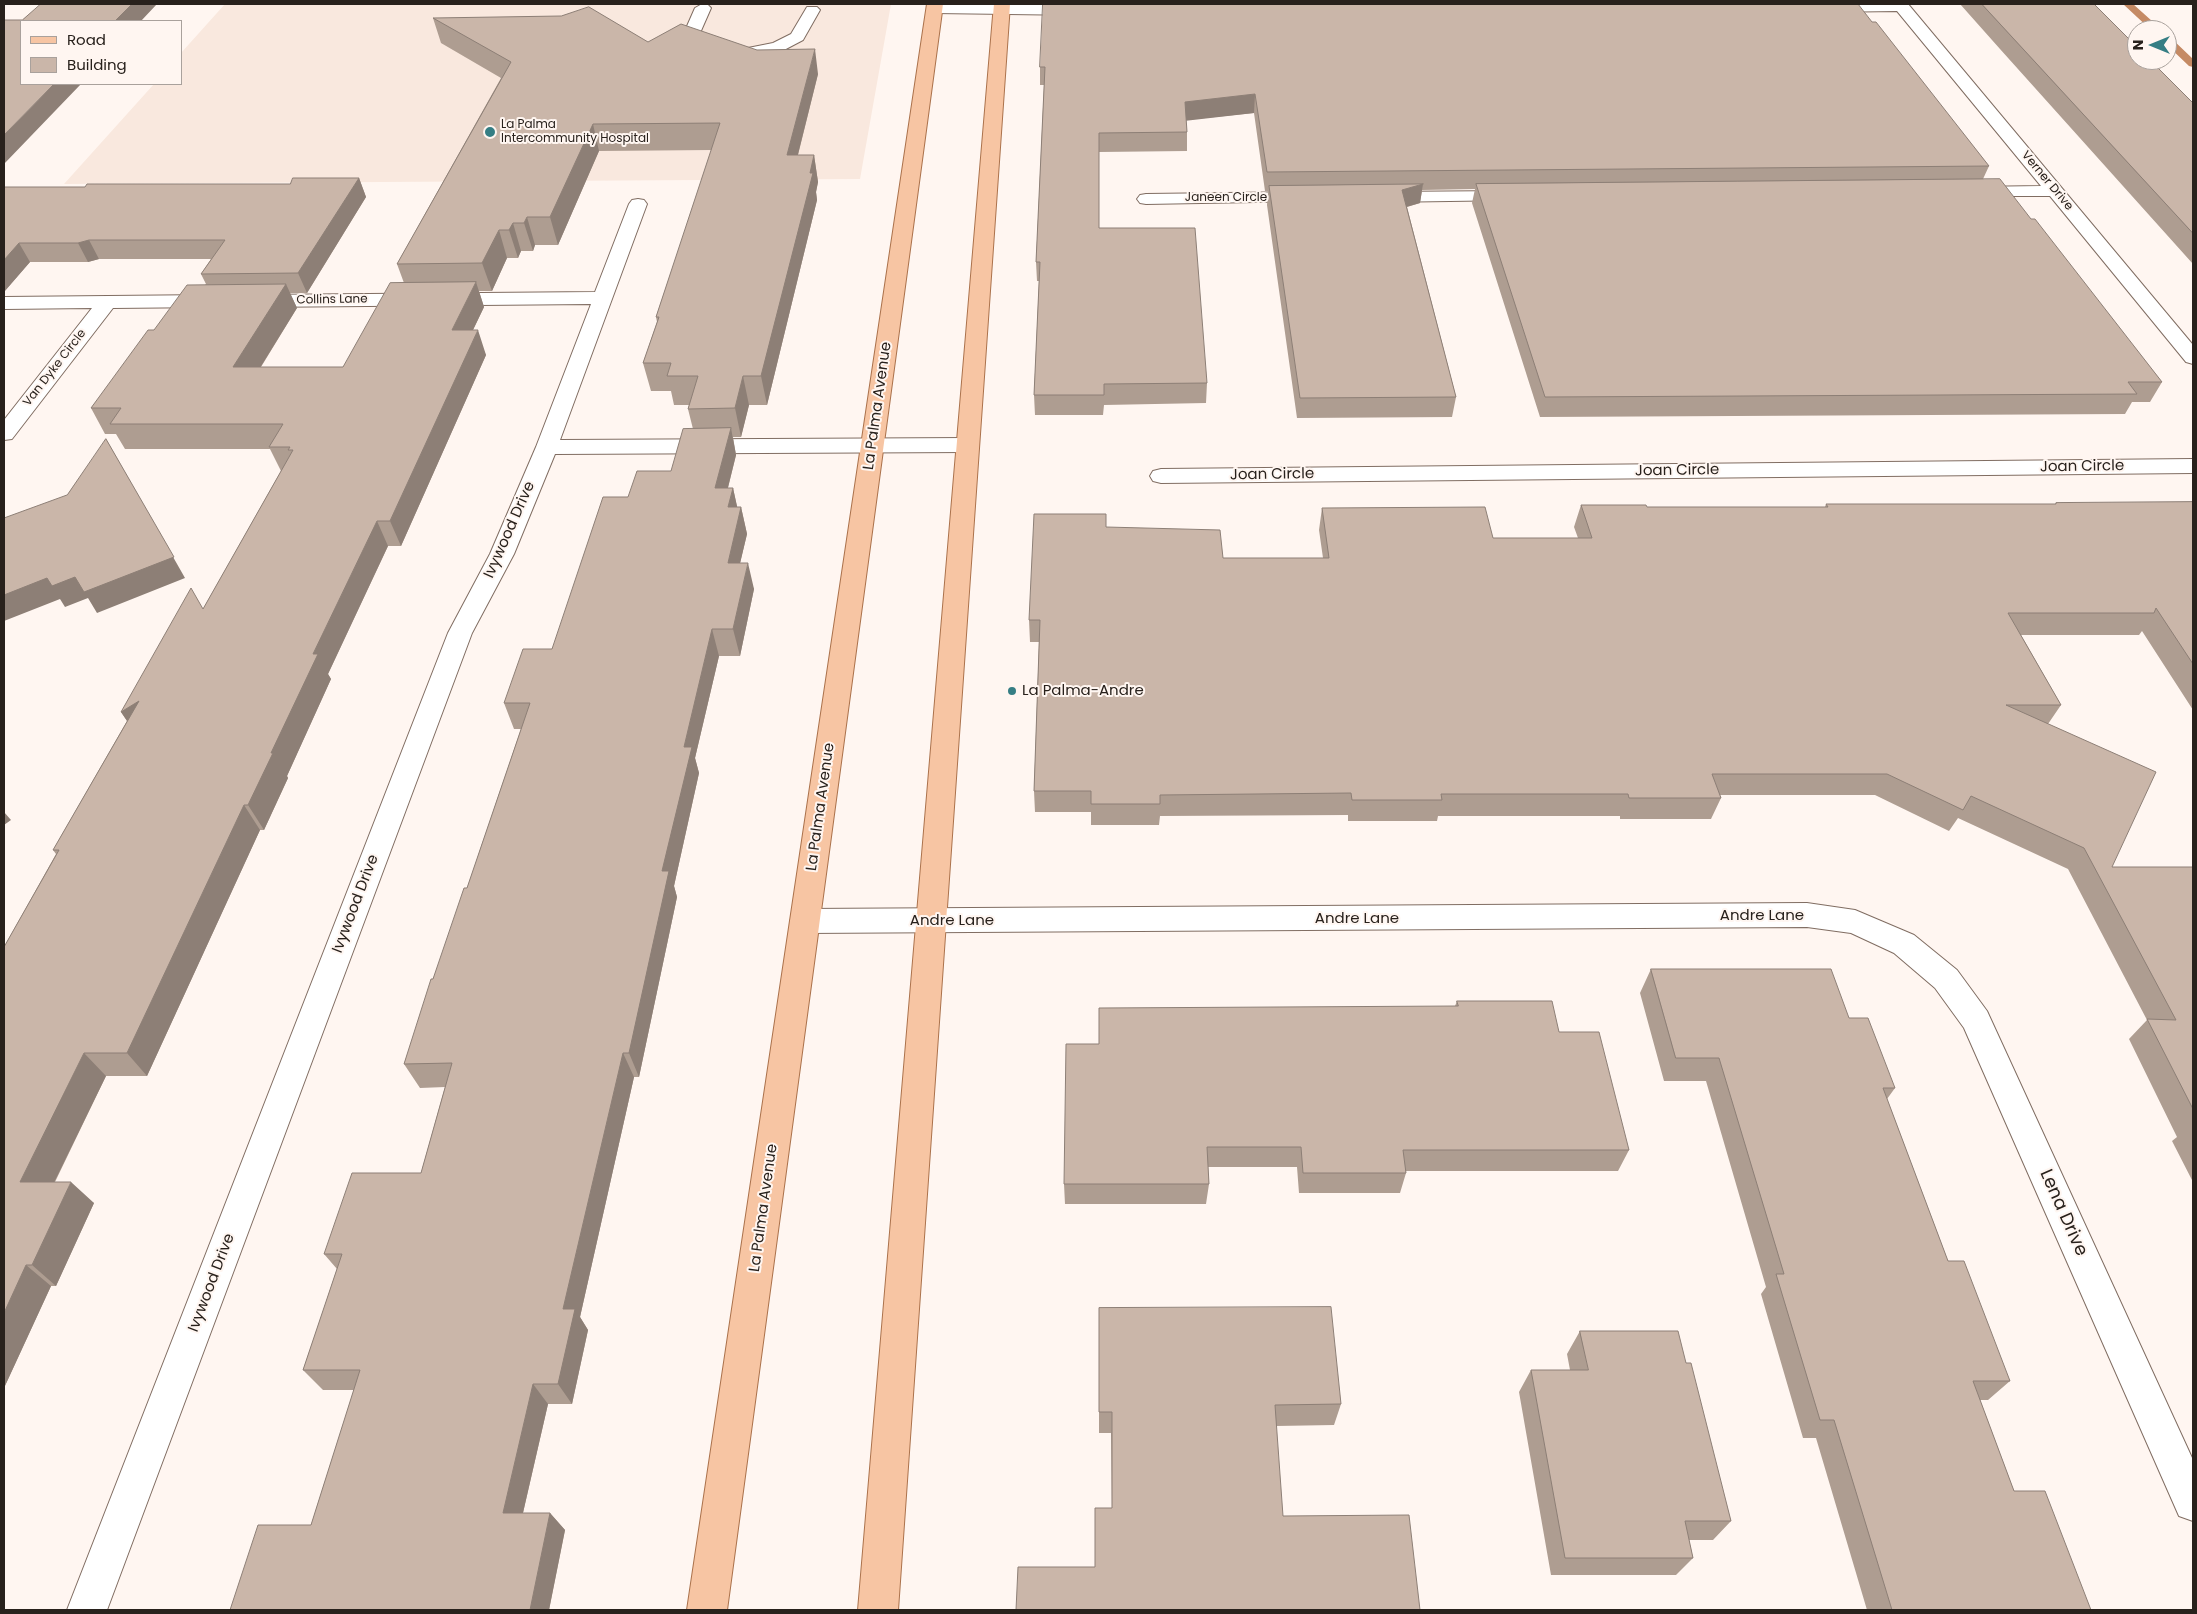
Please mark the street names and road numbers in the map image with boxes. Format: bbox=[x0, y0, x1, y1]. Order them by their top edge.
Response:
street label: Verner Drive bbox=[2018, 148, 2076, 214]
street label: Janeen Circle bbox=[1185, 191, 1267, 205]
street label: Collins Lane bbox=[296, 292, 368, 308]
street label: Van Dyke Circle bbox=[21, 327, 89, 409]
street label: La Palma Avenue bbox=[860, 341, 896, 471]
street label: Joan Circle bbox=[2040, 457, 2124, 477]
street label: Joan Circle bbox=[1635, 461, 1719, 481]
street label: Joan Circle bbox=[1230, 465, 1314, 485]
street label: Ivywood Drive bbox=[481, 479, 539, 581]
street label: La Palma Avenue bbox=[803, 742, 839, 872]
street label: Ivywood Drive bbox=[329, 852, 383, 956]
street label: Andre Lane bbox=[1720, 907, 1804, 925]
street label: Andre Lane bbox=[1315, 910, 1399, 928]
street label: Andre Lane bbox=[910, 912, 994, 930]
street label: La Palma Avenue bbox=[746, 1143, 782, 1273]
street label: Lena Drive bbox=[2034, 1166, 2092, 1260]
street label: Ivywood Drive bbox=[185, 1231, 239, 1335]

